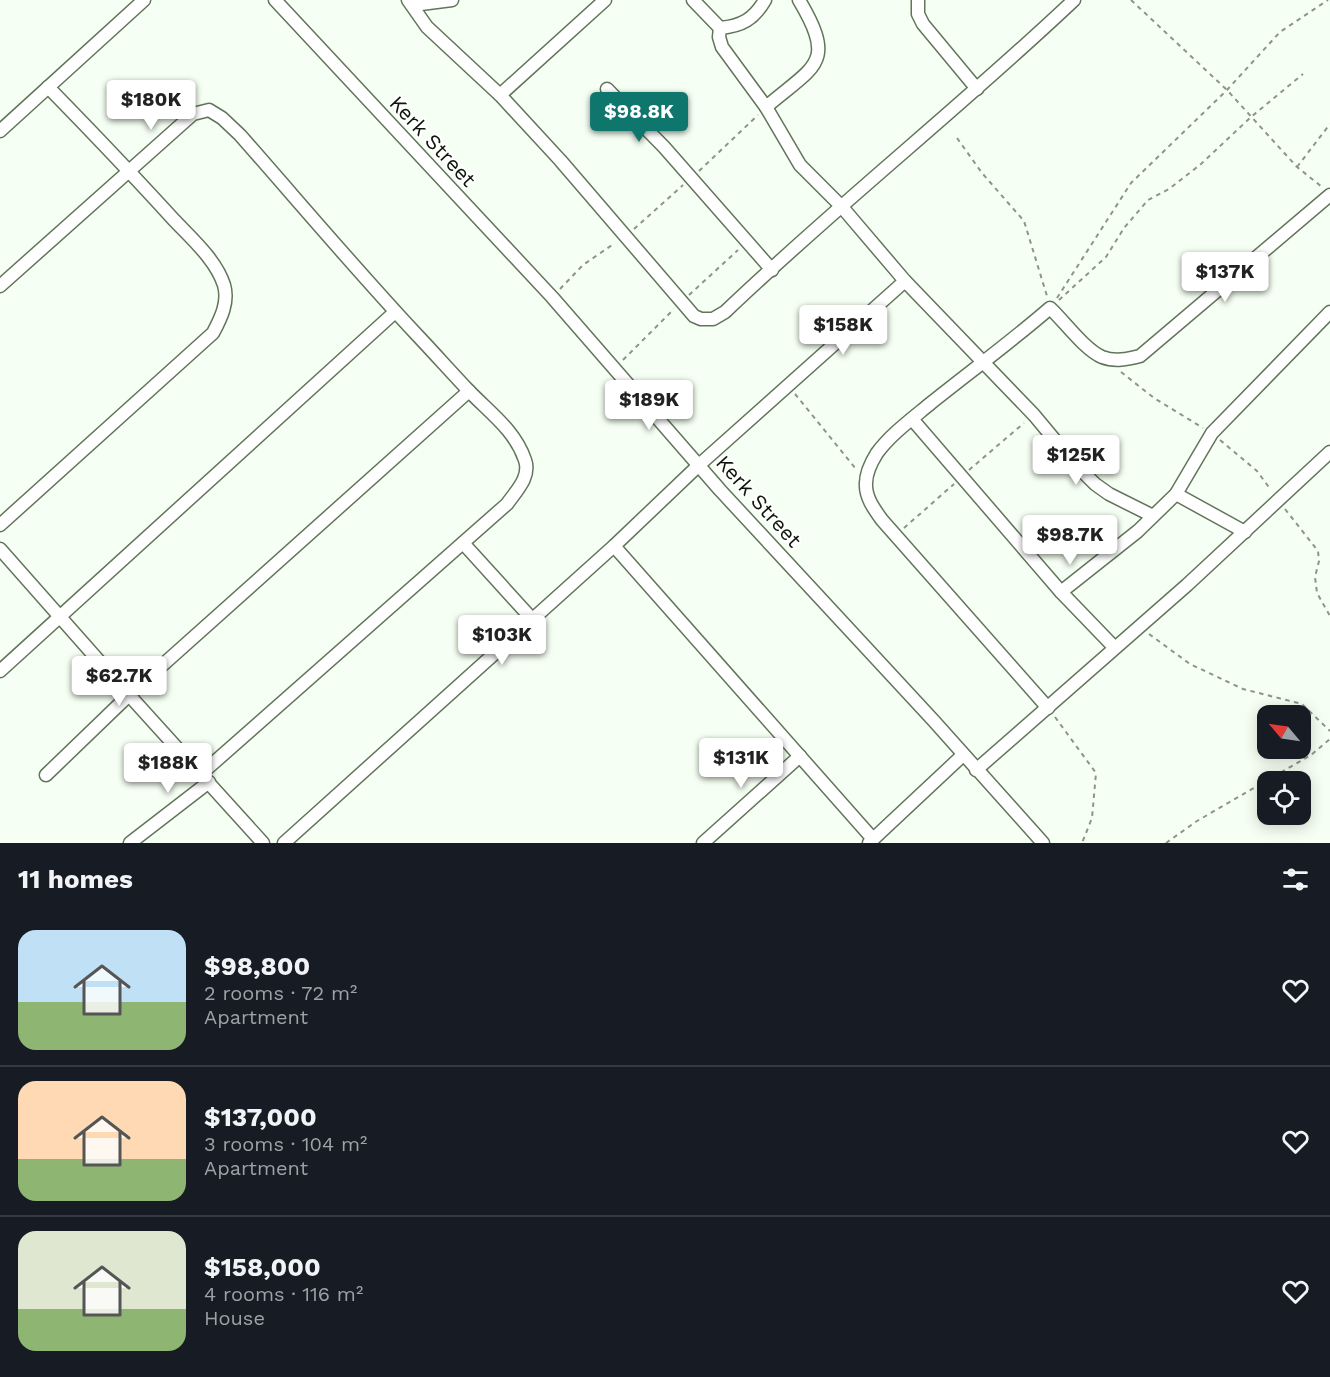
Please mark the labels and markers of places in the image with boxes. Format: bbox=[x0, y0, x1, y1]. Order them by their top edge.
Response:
pin: $180K bbox=[109, 80, 193, 131]
pin: $98.8K bbox=[590, 92, 688, 143]
pin: $137K bbox=[1183, 252, 1267, 303]
pin: $158K bbox=[801, 305, 885, 356]
pin: $189K bbox=[607, 380, 691, 431]
pin: $125K bbox=[1034, 435, 1118, 486]
pin: $98.7K bbox=[1021, 515, 1119, 566]
pin: $103K bbox=[460, 615, 544, 666]
pin: $62.7K bbox=[70, 656, 168, 707]
pin: $131K bbox=[699, 738, 783, 789]
pin: $188K bbox=[126, 743, 210, 794]

